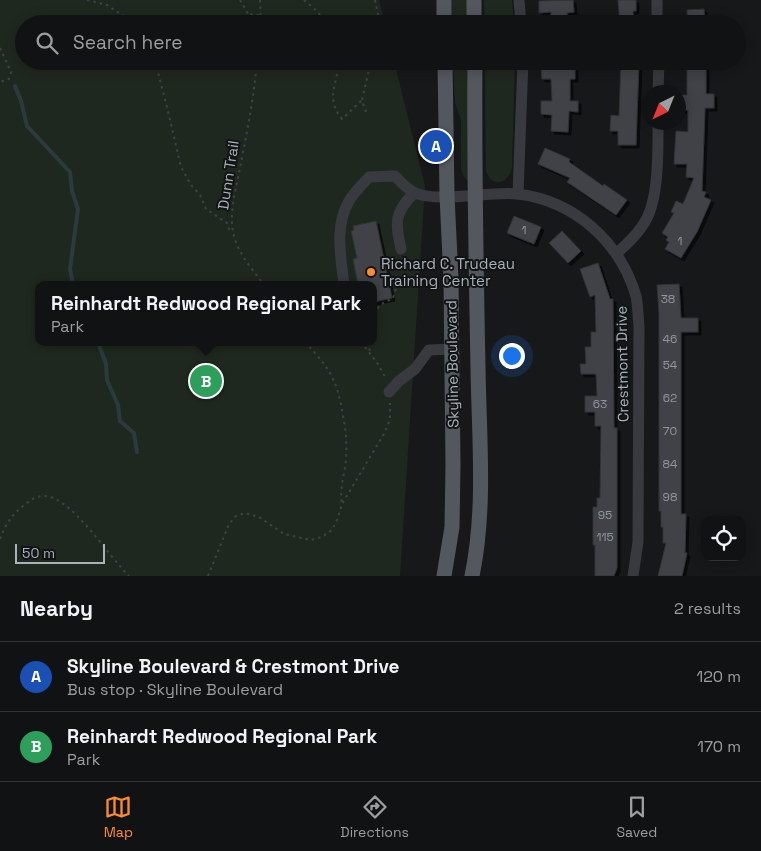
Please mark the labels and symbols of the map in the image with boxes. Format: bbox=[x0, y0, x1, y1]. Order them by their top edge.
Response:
north arrow bbox=[641, 85, 686, 130]
pin: A bbox=[420, 127, 452, 165]
street label: Dunn Trail bbox=[213, 139, 243, 211]
house number: 1 bbox=[521, 222, 527, 238]
house number: 1 bbox=[677, 233, 683, 249]
place label: Richard C. Trudeau Training Center bbox=[381, 254, 515, 290]
marker: Richard C. Trudeau Training Center bbox=[365, 266, 377, 278]
house number: 38 bbox=[661, 291, 675, 307]
street label: Skyline Boulevard bbox=[441, 300, 463, 428]
street label: Crestmont Drive bbox=[611, 306, 633, 422]
house number: 46 bbox=[663, 331, 677, 347]
your location bbox=[499, 343, 525, 369]
house number: 54 bbox=[663, 357, 678, 373]
pin: B bbox=[190, 362, 222, 400]
house number: 62 bbox=[663, 390, 677, 406]
house number: 63 bbox=[593, 396, 607, 412]
house number: 70 bbox=[663, 423, 677, 439]
house number: 84 bbox=[663, 456, 678, 472]
house number: 98 bbox=[663, 489, 677, 505]
house number: 95 bbox=[598, 507, 612, 523]
house number: 115 bbox=[596, 529, 614, 545]
scale bar bbox=[15, 541, 105, 564]

